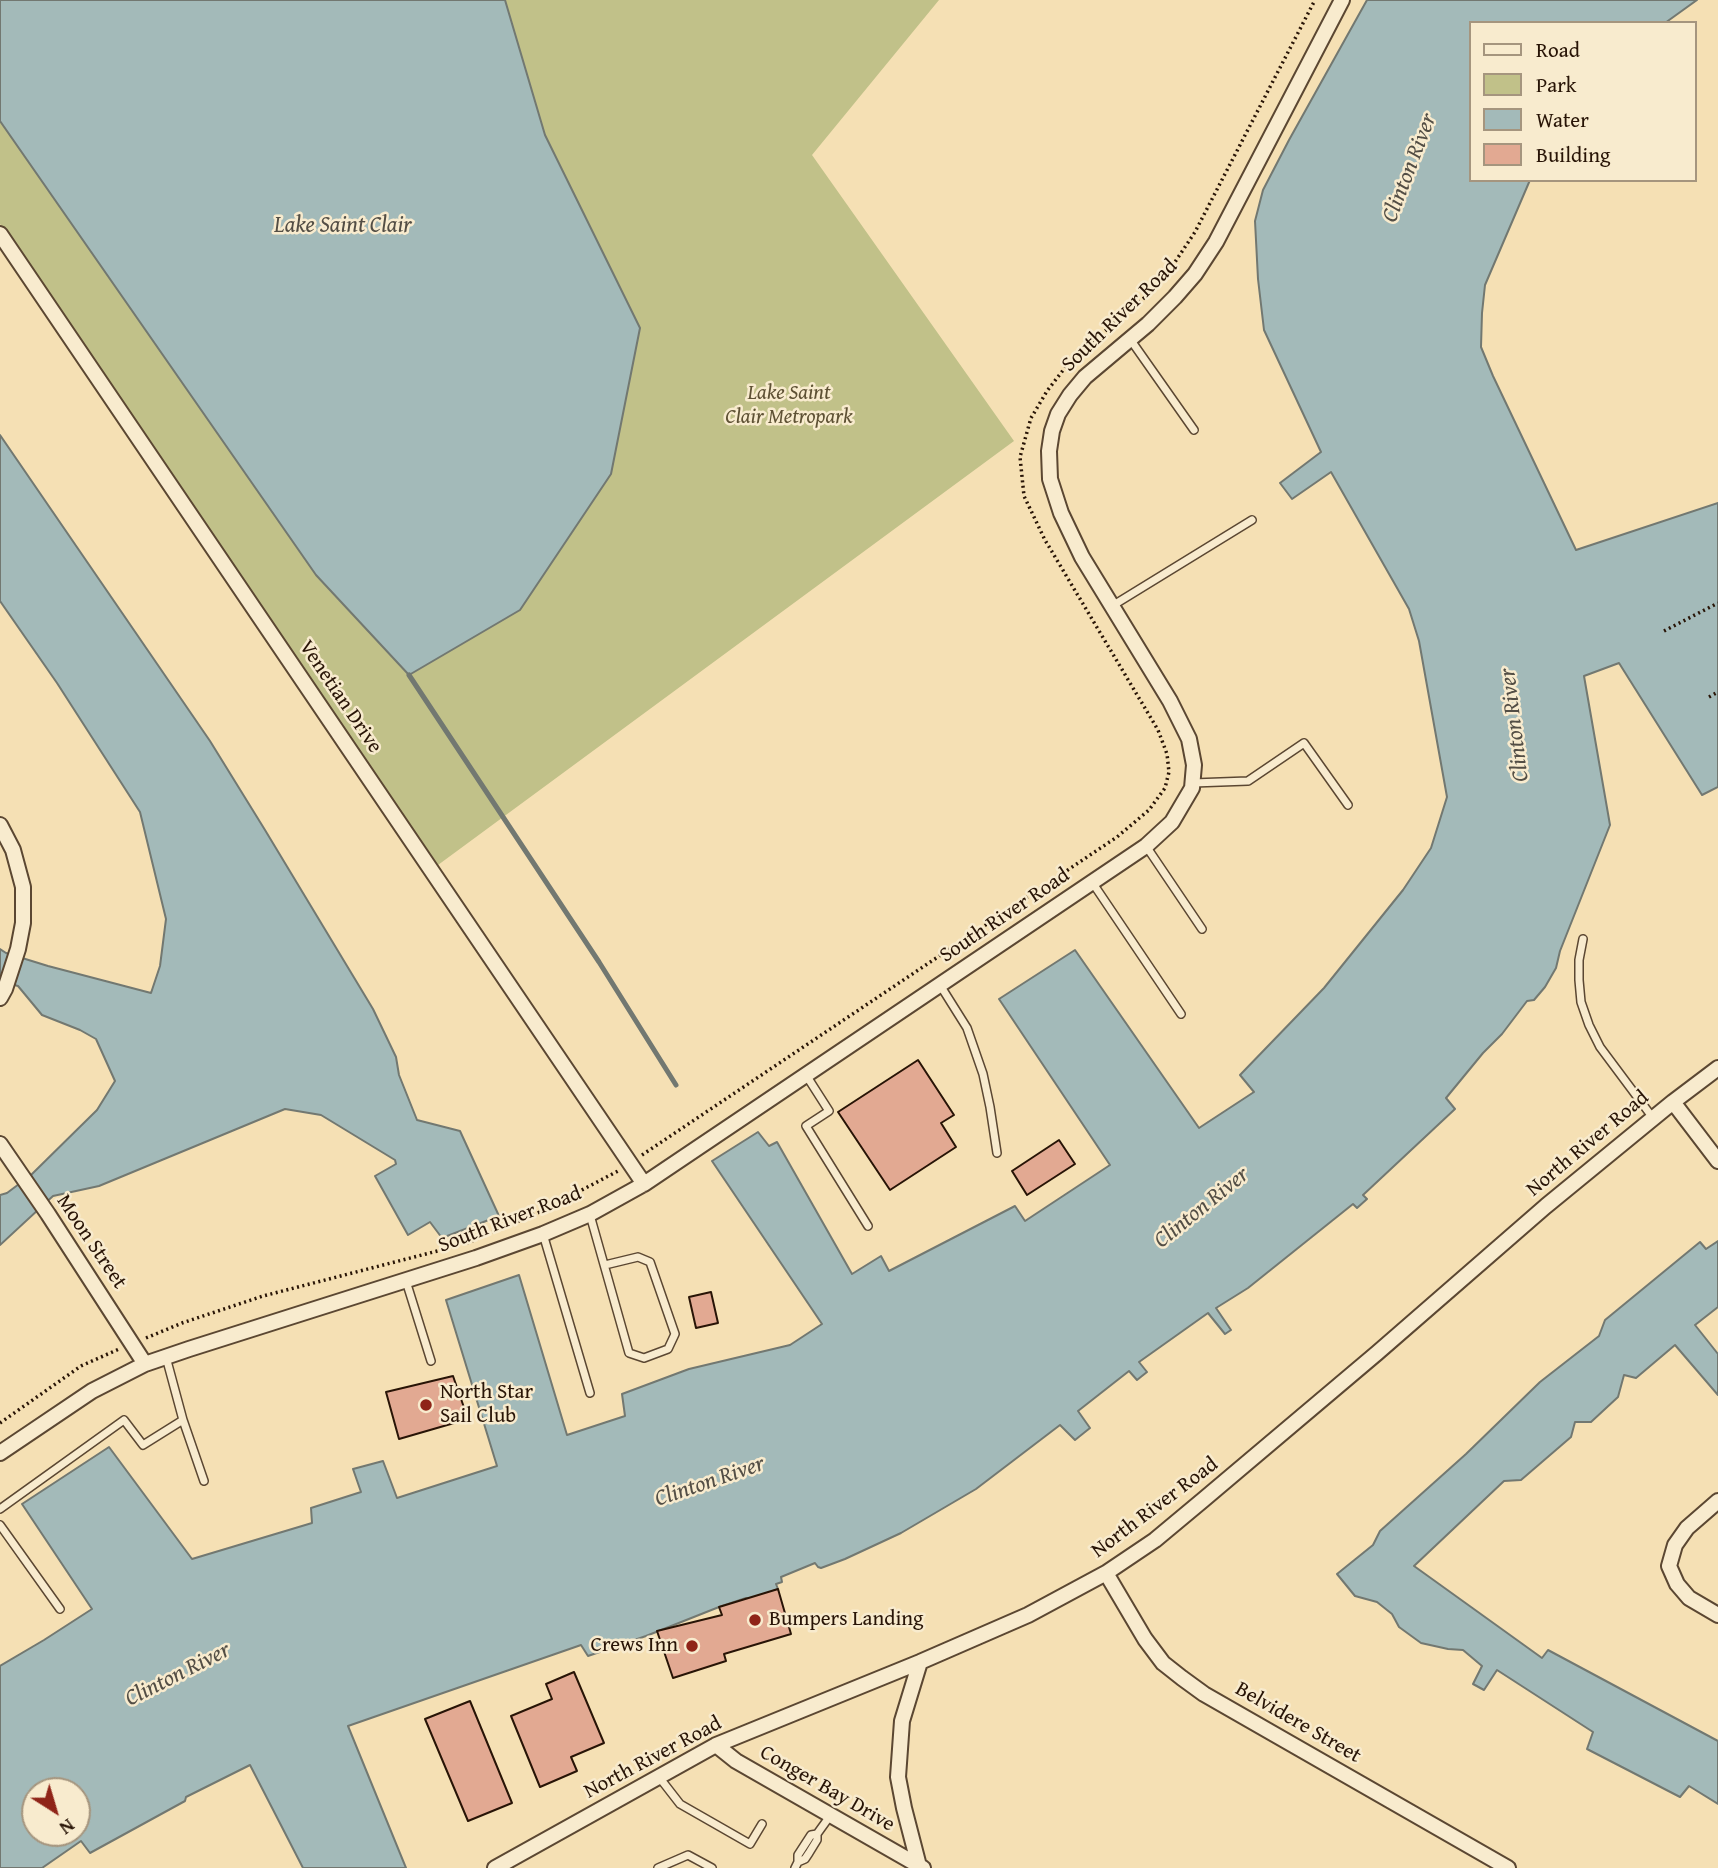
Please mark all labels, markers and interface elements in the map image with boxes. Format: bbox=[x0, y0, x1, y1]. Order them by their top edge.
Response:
legend bbox=[1470, 21, 1697, 182]
text: Road bbox=[1536, 34, 1580, 65]
text: Park bbox=[1536, 69, 1577, 100]
text: Water bbox=[1536, 104, 1589, 135]
water label: Clinton River bbox=[1377, 110, 1443, 226]
text: Building bbox=[1536, 139, 1610, 170]
water label: Lake Saint Clair bbox=[274, 212, 412, 240]
street label: South River Road bbox=[1057, 254, 1183, 378]
park label: Lake Saint Clair Metropark bbox=[725, 381, 853, 431]
street label: Venetian Drive bbox=[293, 636, 387, 758]
water label: Clinton River bbox=[1494, 667, 1536, 783]
street label: South River Road bbox=[935, 863, 1075, 969]
street label: North River Road bbox=[1522, 1086, 1654, 1202]
water label: Clinton River bbox=[1149, 1161, 1255, 1255]
street label: South River Road bbox=[435, 1181, 585, 1259]
street label: Moon Street bbox=[50, 1190, 132, 1294]
place label: North Star Sail Club bbox=[440, 1380, 533, 1430]
marker: North Star Sail Club bbox=[418, 1397, 434, 1413]
water label: Clinton River bbox=[651, 1450, 769, 1514]
street label: North River Road bbox=[1087, 1452, 1223, 1564]
place label: Bumpers Landing bbox=[769, 1607, 924, 1633]
marker: Bumpers Landing bbox=[747, 1612, 763, 1628]
place label: Crews Inn bbox=[590, 1633, 678, 1659]
water label: Clinton River bbox=[121, 1637, 235, 1713]
marker: Crews Inn bbox=[684, 1638, 700, 1654]
street label: Belvidere Street bbox=[1231, 1677, 1365, 1769]
street label: North River Road bbox=[580, 1711, 726, 1805]
street label: Conger Bay Drive bbox=[755, 1740, 899, 1838]
north arrow bbox=[21, 1777, 91, 1847]
text: N bbox=[54, 1812, 81, 1842]

